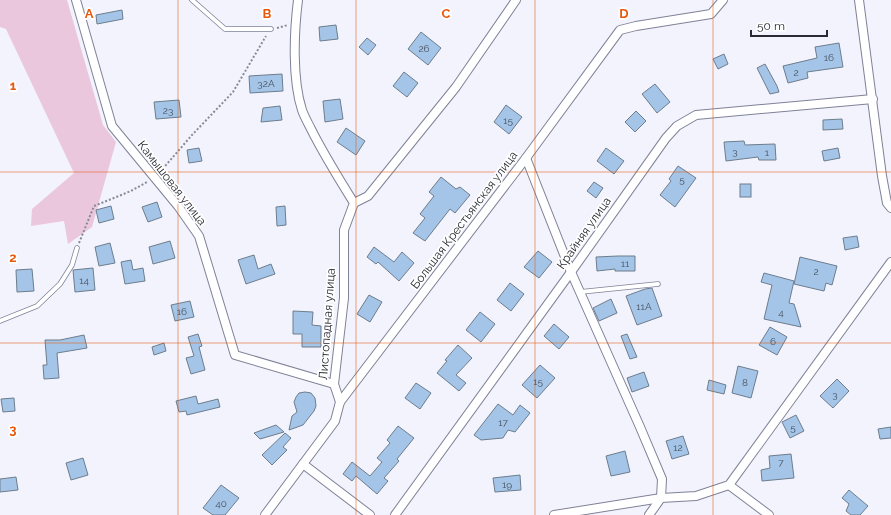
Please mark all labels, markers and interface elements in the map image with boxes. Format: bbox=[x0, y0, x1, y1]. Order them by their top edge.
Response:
text: A bbox=[85, 6, 94, 21]
text: B bbox=[263, 6, 272, 21]
text: C bbox=[442, 6, 451, 21]
text: D bbox=[619, 6, 629, 21]
scale bar bbox=[751, 12, 827, 38]
text: 50 m bbox=[757, 19, 785, 33]
house number: 26 bbox=[418, 43, 430, 54]
house number: 16 bbox=[824, 52, 834, 63]
house number: 2 bbox=[793, 67, 799, 78]
text: 1 bbox=[10, 78, 17, 93]
house number: 32А bbox=[257, 78, 275, 89]
house number: 23 bbox=[163, 105, 173, 116]
house number: 15 bbox=[503, 115, 513, 126]
street label: Камышовая улица bbox=[135, 138, 209, 228]
house number: 3 bbox=[732, 146, 738, 157]
house number: 1 bbox=[765, 147, 770, 158]
street label: Большая Крестьянская улица bbox=[408, 148, 520, 292]
house number: 5 bbox=[679, 174, 685, 185]
street label: Крайняя улица bbox=[554, 194, 614, 272]
text: 2 bbox=[9, 250, 17, 265]
house number: 11 bbox=[621, 258, 630, 269]
house number: 2 bbox=[813, 266, 819, 277]
street label: Листопадная улица bbox=[316, 268, 338, 380]
house number: 14 bbox=[79, 275, 89, 286]
house number: 11А bbox=[636, 301, 652, 312]
house number: 16 bbox=[177, 306, 187, 317]
house number: 4 bbox=[778, 307, 784, 318]
house number: 6 bbox=[770, 336, 776, 347]
house number: 15 bbox=[533, 376, 543, 387]
house number: 8 bbox=[742, 377, 748, 388]
house number: 3 bbox=[832, 389, 838, 400]
house number: 17 bbox=[498, 417, 508, 428]
text: 3 bbox=[9, 422, 17, 437]
house number: 5 bbox=[790, 422, 796, 433]
house number: 12 bbox=[673, 442, 683, 453]
house number: 7 bbox=[778, 457, 784, 468]
house number: 19 bbox=[502, 479, 512, 490]
house number: 40 bbox=[215, 498, 227, 509]

